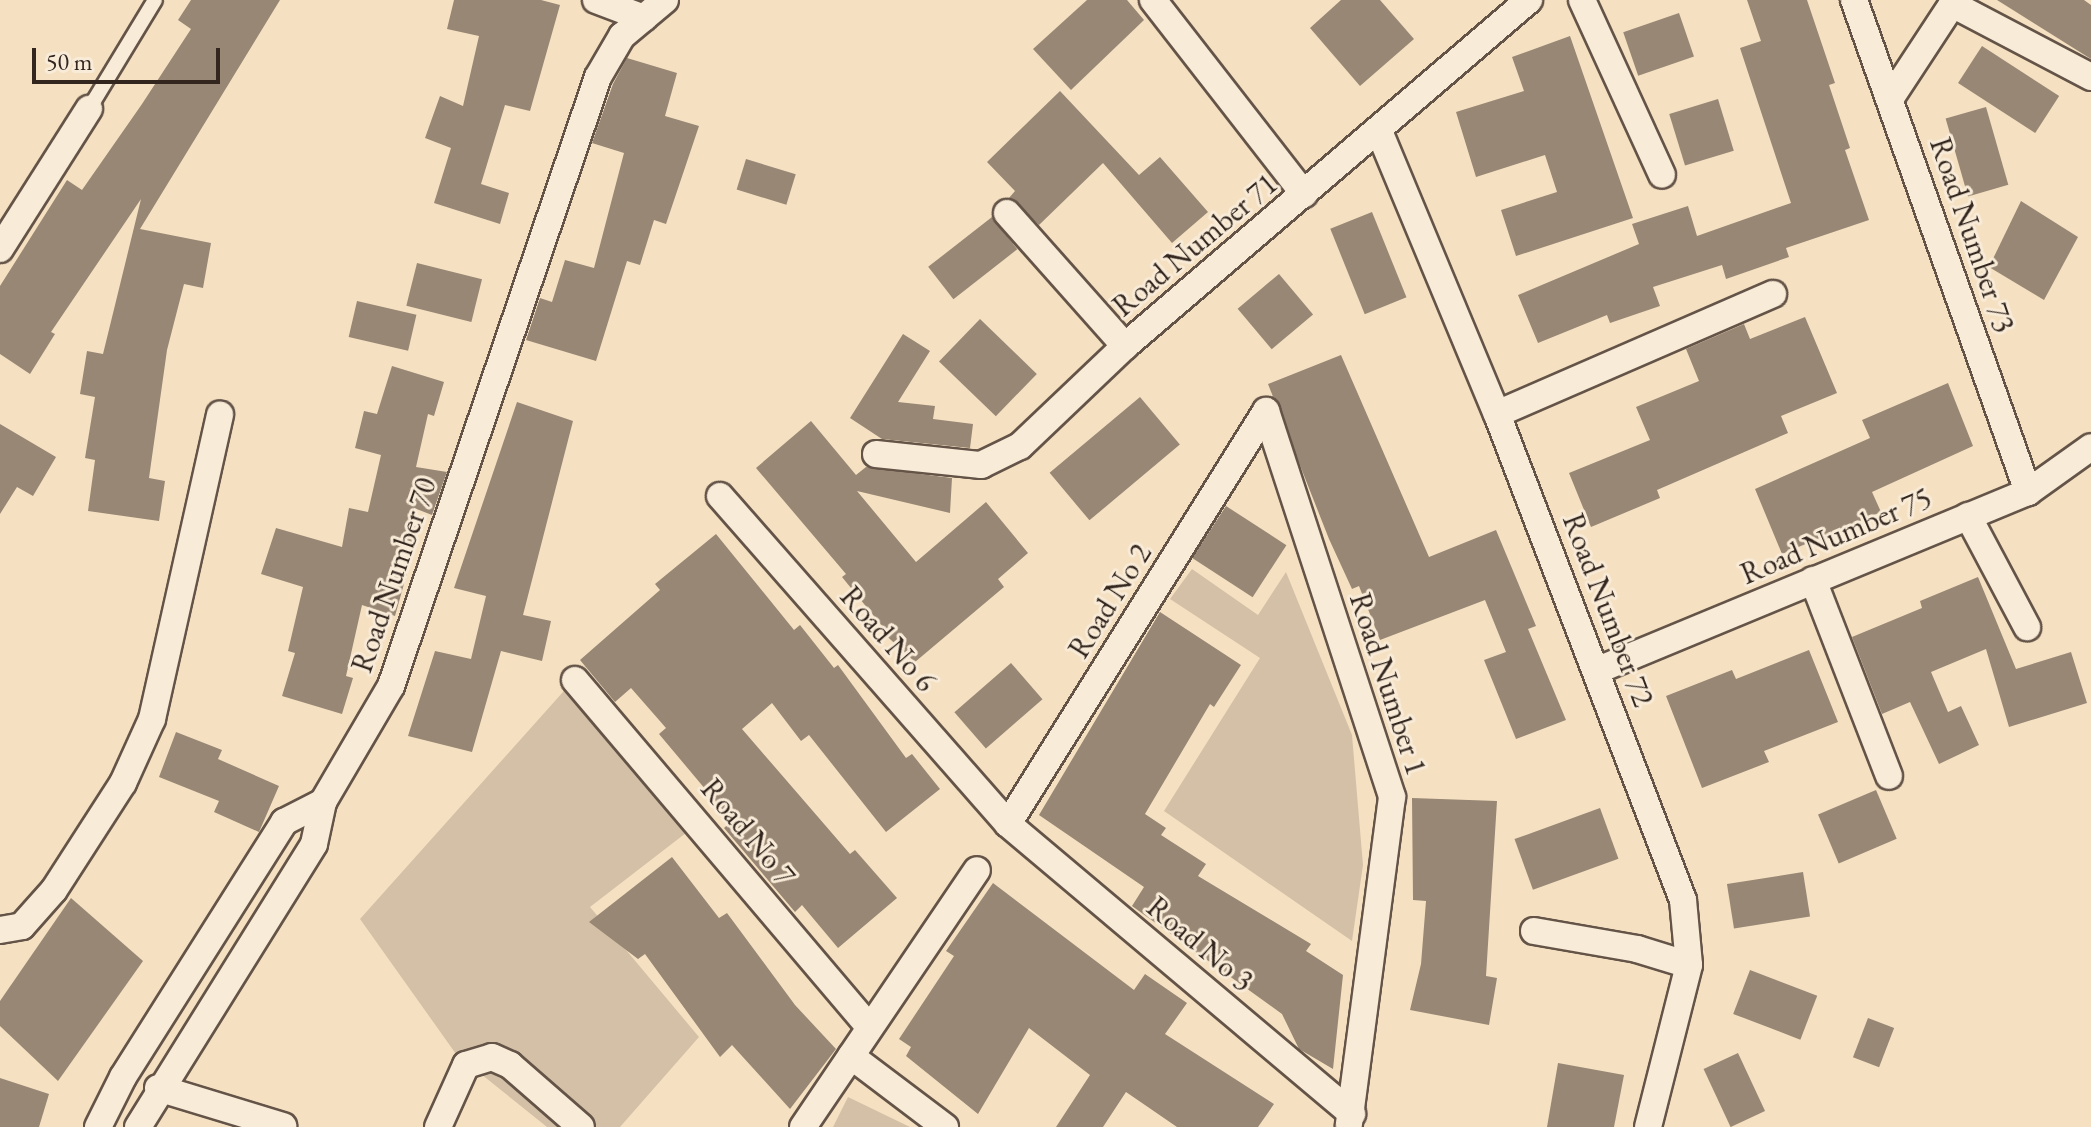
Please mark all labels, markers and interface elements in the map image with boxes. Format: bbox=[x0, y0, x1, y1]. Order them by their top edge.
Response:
scale bar bbox=[36, 32, 224, 82]
text: 50 m bbox=[46, 46, 93, 77]
street label: Road Number 73 bbox=[1922, 133, 2022, 337]
street label: Road Number 71 bbox=[1105, 166, 1285, 324]
street label: Road Number 70 bbox=[344, 473, 444, 677]
street label: Road Number 75 bbox=[1735, 480, 1937, 592]
street label: Road Number 72 bbox=[1555, 508, 1661, 712]
street label: Road No 2 bbox=[1061, 537, 1159, 665]
street label: Road No 6 bbox=[832, 579, 944, 699]
street label: Road Number 1 bbox=[1342, 588, 1434, 780]
street label: Road No 7 bbox=[693, 771, 803, 893]
street label: Road No 3 bbox=[1139, 889, 1261, 999]

